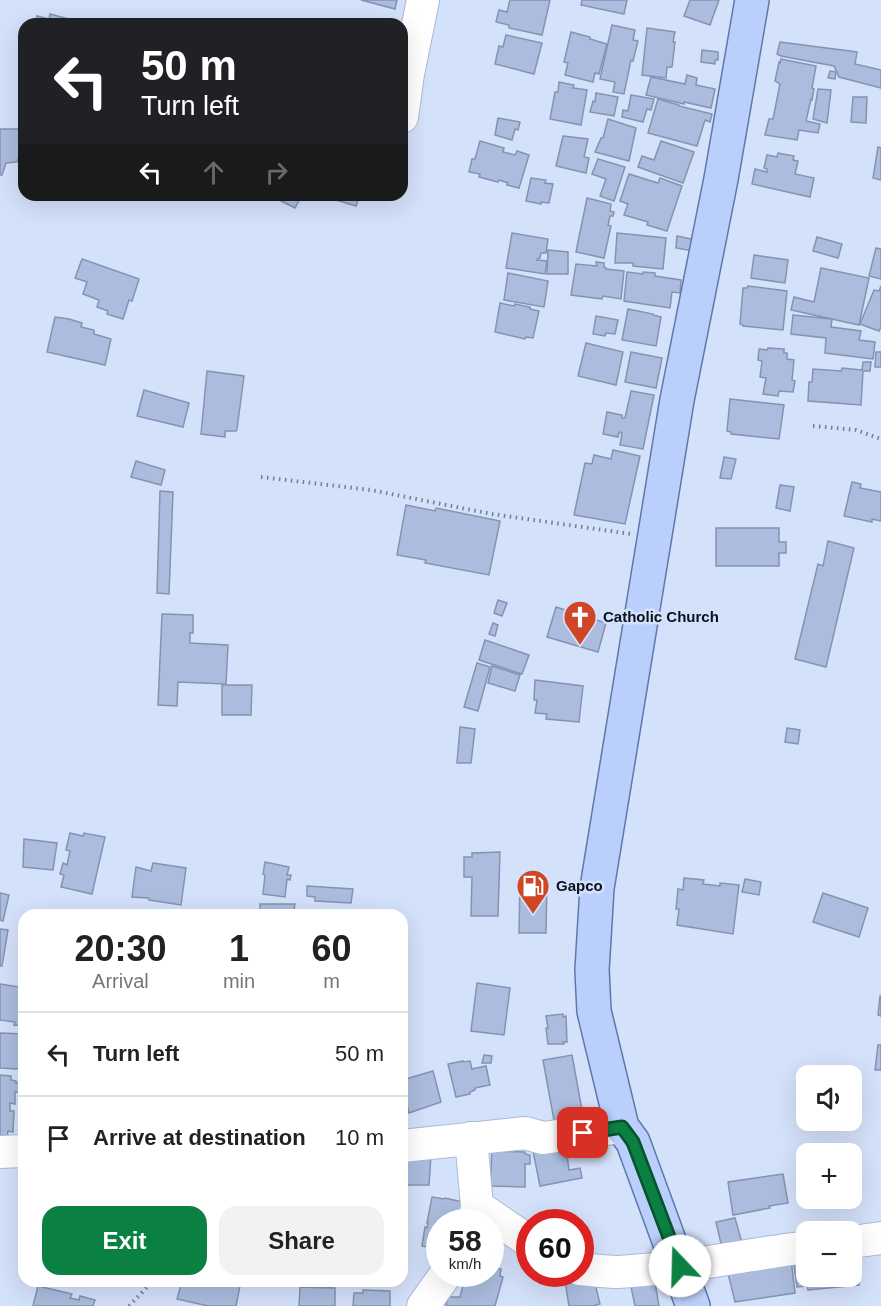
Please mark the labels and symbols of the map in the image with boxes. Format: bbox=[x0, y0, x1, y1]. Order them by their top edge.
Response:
church icon: Catholic Church bbox=[562, 599, 598, 646]
place label: Catholic Church bbox=[603, 608, 719, 625]
fuel station icon: Gapco bbox=[515, 868, 551, 915]
place label: Gapco bbox=[556, 877, 603, 894]
pin bbox=[557, 1107, 608, 1158]
speed limit sign: 60 bbox=[516, 1209, 594, 1287]
position arrow bbox=[648, 1234, 712, 1298]

